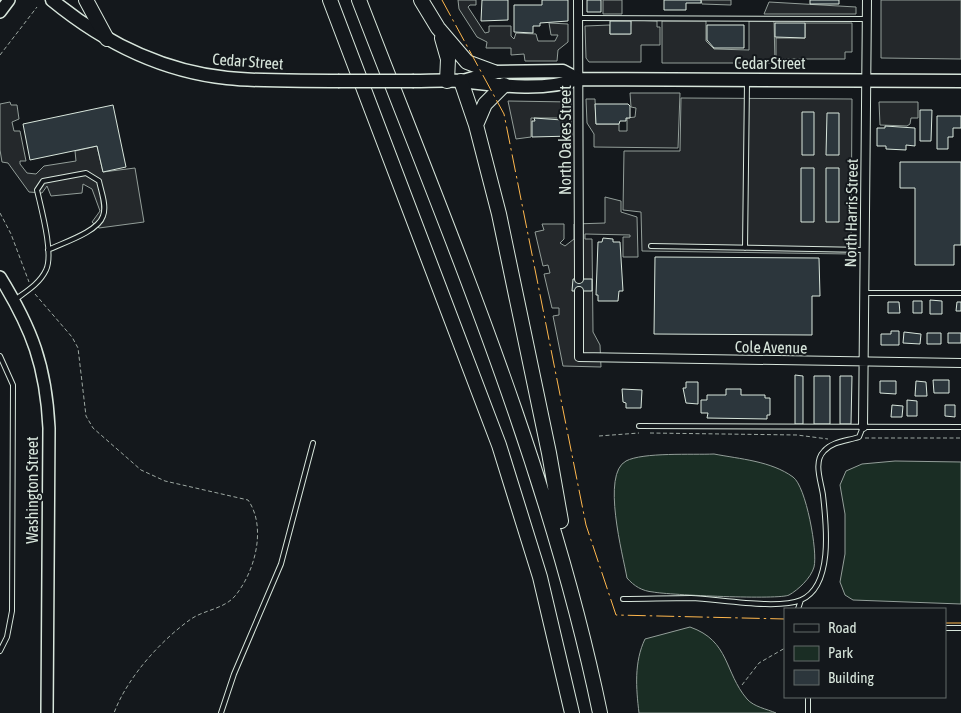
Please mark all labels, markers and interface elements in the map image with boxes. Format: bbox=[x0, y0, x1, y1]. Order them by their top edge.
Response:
street label: Cedar Street bbox=[212, 50, 285, 72]
street label: Cedar Street bbox=[734, 54, 806, 72]
street label: North Oakes Street bbox=[556, 85, 574, 195]
street label: North Harris Street bbox=[841, 158, 861, 268]
street label: Cole Avenue bbox=[735, 337, 807, 357]
street label: Washington Street bbox=[23, 436, 42, 544]
legend bbox=[784, 608, 946, 698]
text: Road bbox=[828, 619, 857, 636]
text: Park bbox=[828, 644, 853, 661]
text: Building bbox=[828, 669, 874, 686]

